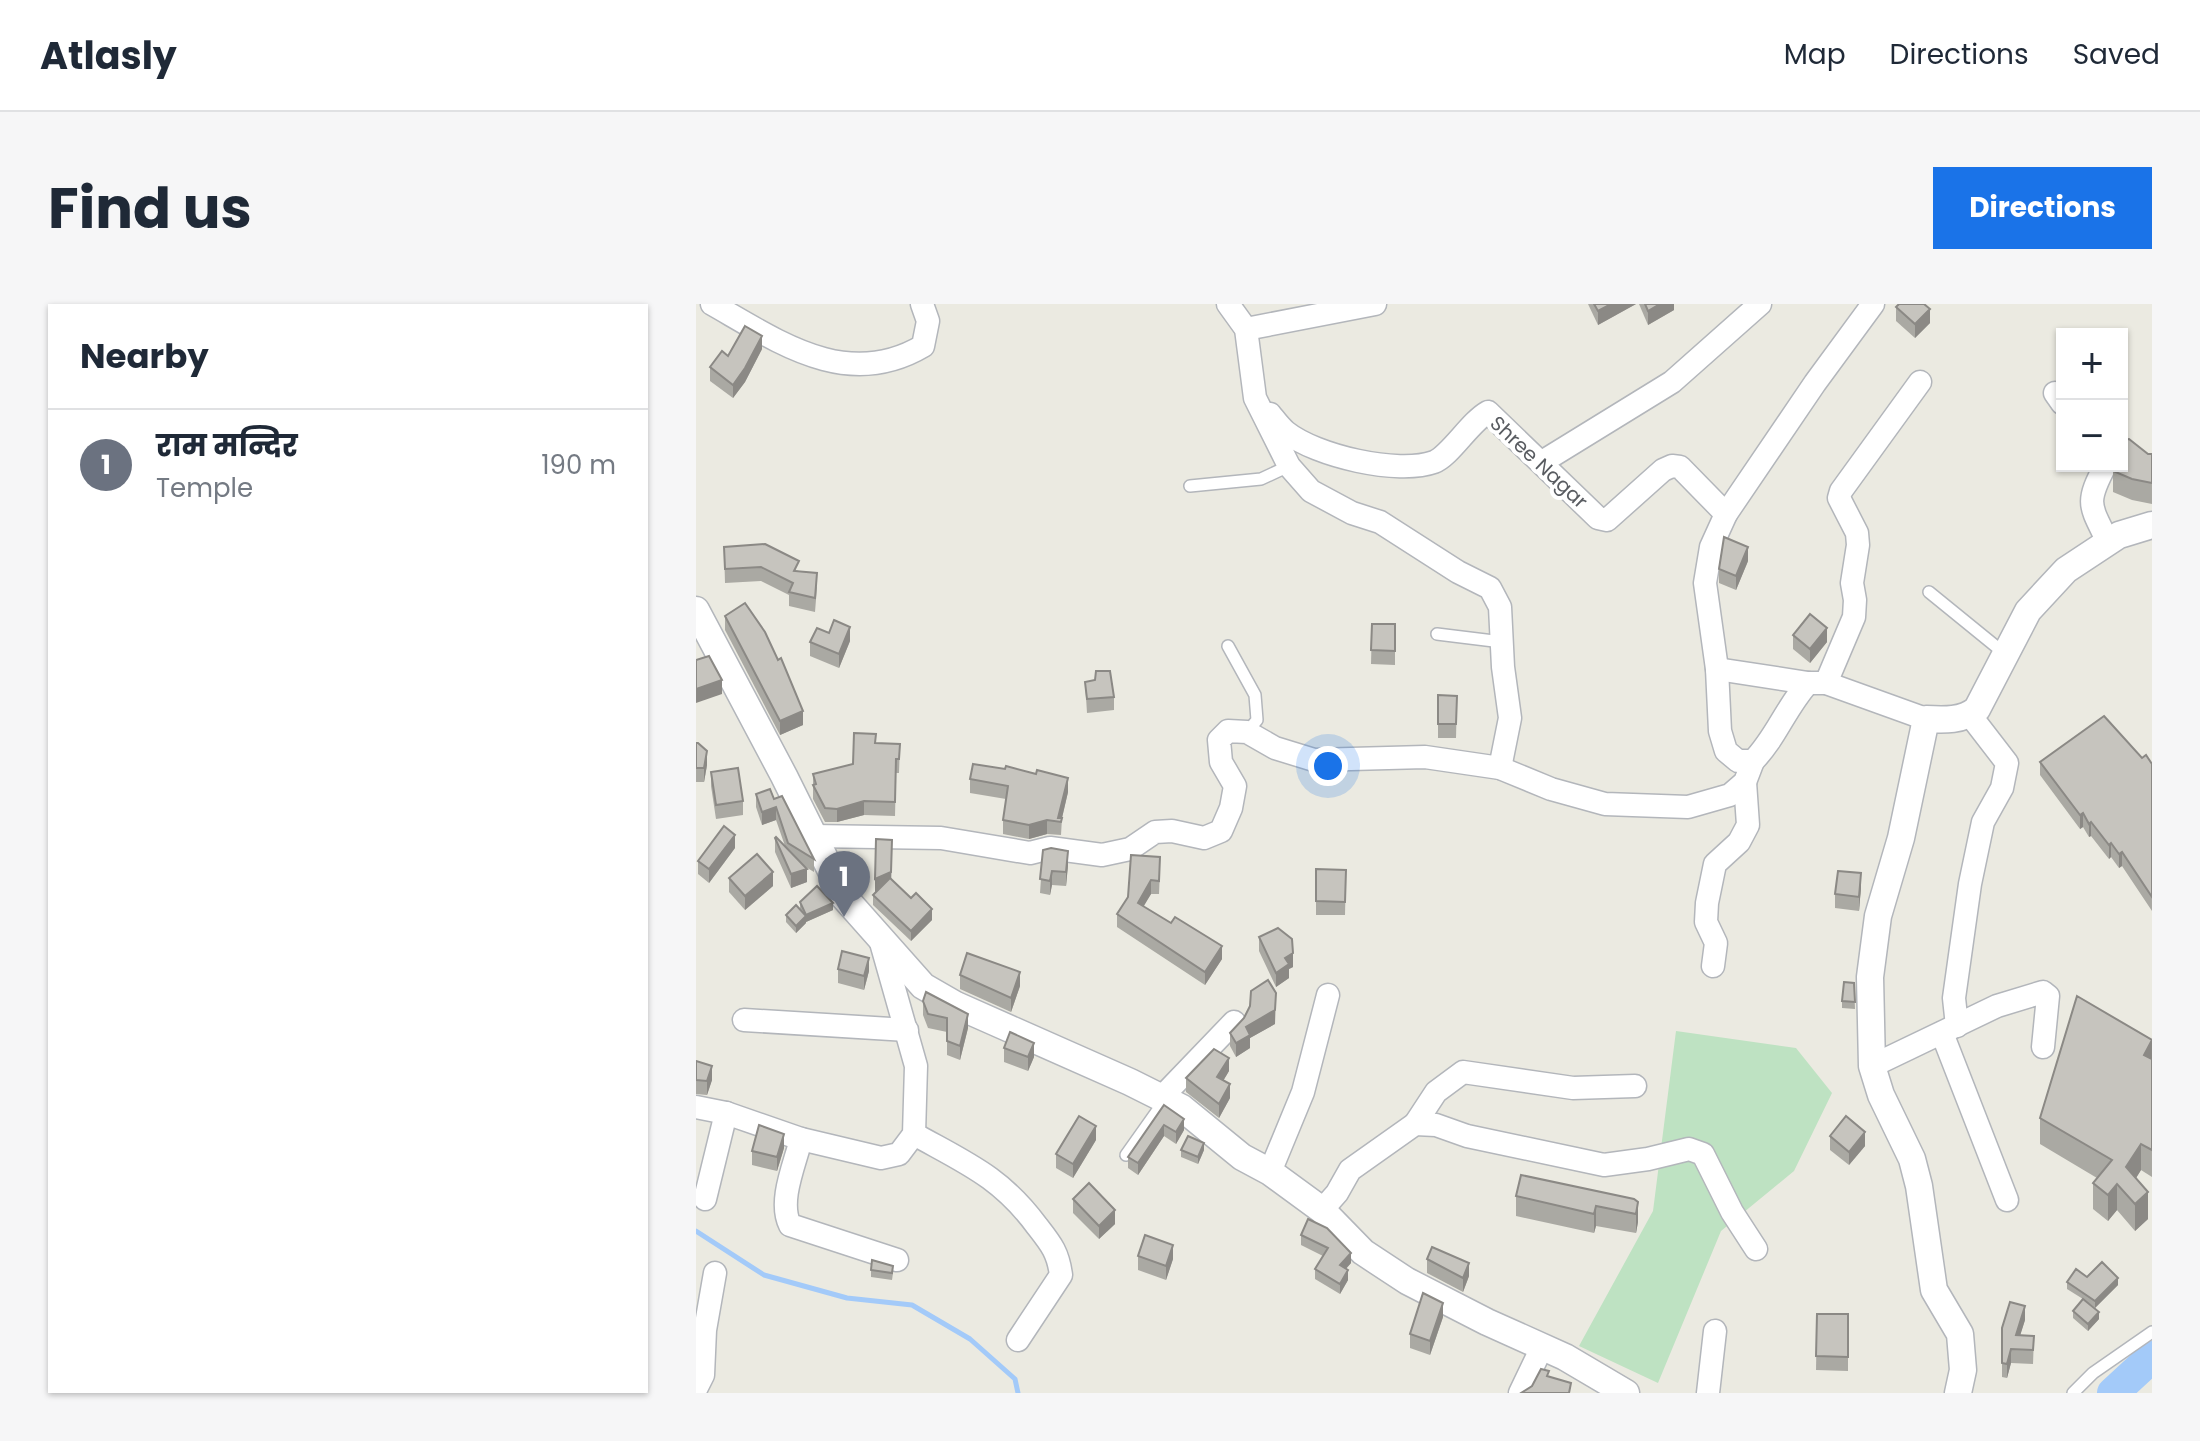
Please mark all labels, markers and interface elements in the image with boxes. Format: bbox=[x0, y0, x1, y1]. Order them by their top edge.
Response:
text: Atlasly bbox=[40, 29, 177, 82]
text: Map bbox=[1784, 35, 1846, 74]
text: Directions bbox=[1890, 35, 2029, 74]
text: Saved bbox=[2073, 35, 2160, 74]
button: Directions bbox=[1933, 167, 2152, 249]
text: Find us bbox=[48, 169, 252, 248]
map controls bbox=[2056, 328, 2128, 472]
button: + bbox=[2056, 328, 2128, 400]
text: Nearby bbox=[80, 332, 209, 380]
button: − bbox=[2056, 400, 2128, 472]
street label: Shree Nagar bbox=[1484, 409, 1594, 515]
text: राम मन्दिर bbox=[156, 424, 298, 467]
text: 1 bbox=[101, 447, 111, 483]
text: 190 m bbox=[541, 447, 616, 483]
text: Temple bbox=[156, 470, 253, 506]
your location bbox=[1308, 746, 1348, 786]
pin: 1 bbox=[818, 851, 870, 917]

